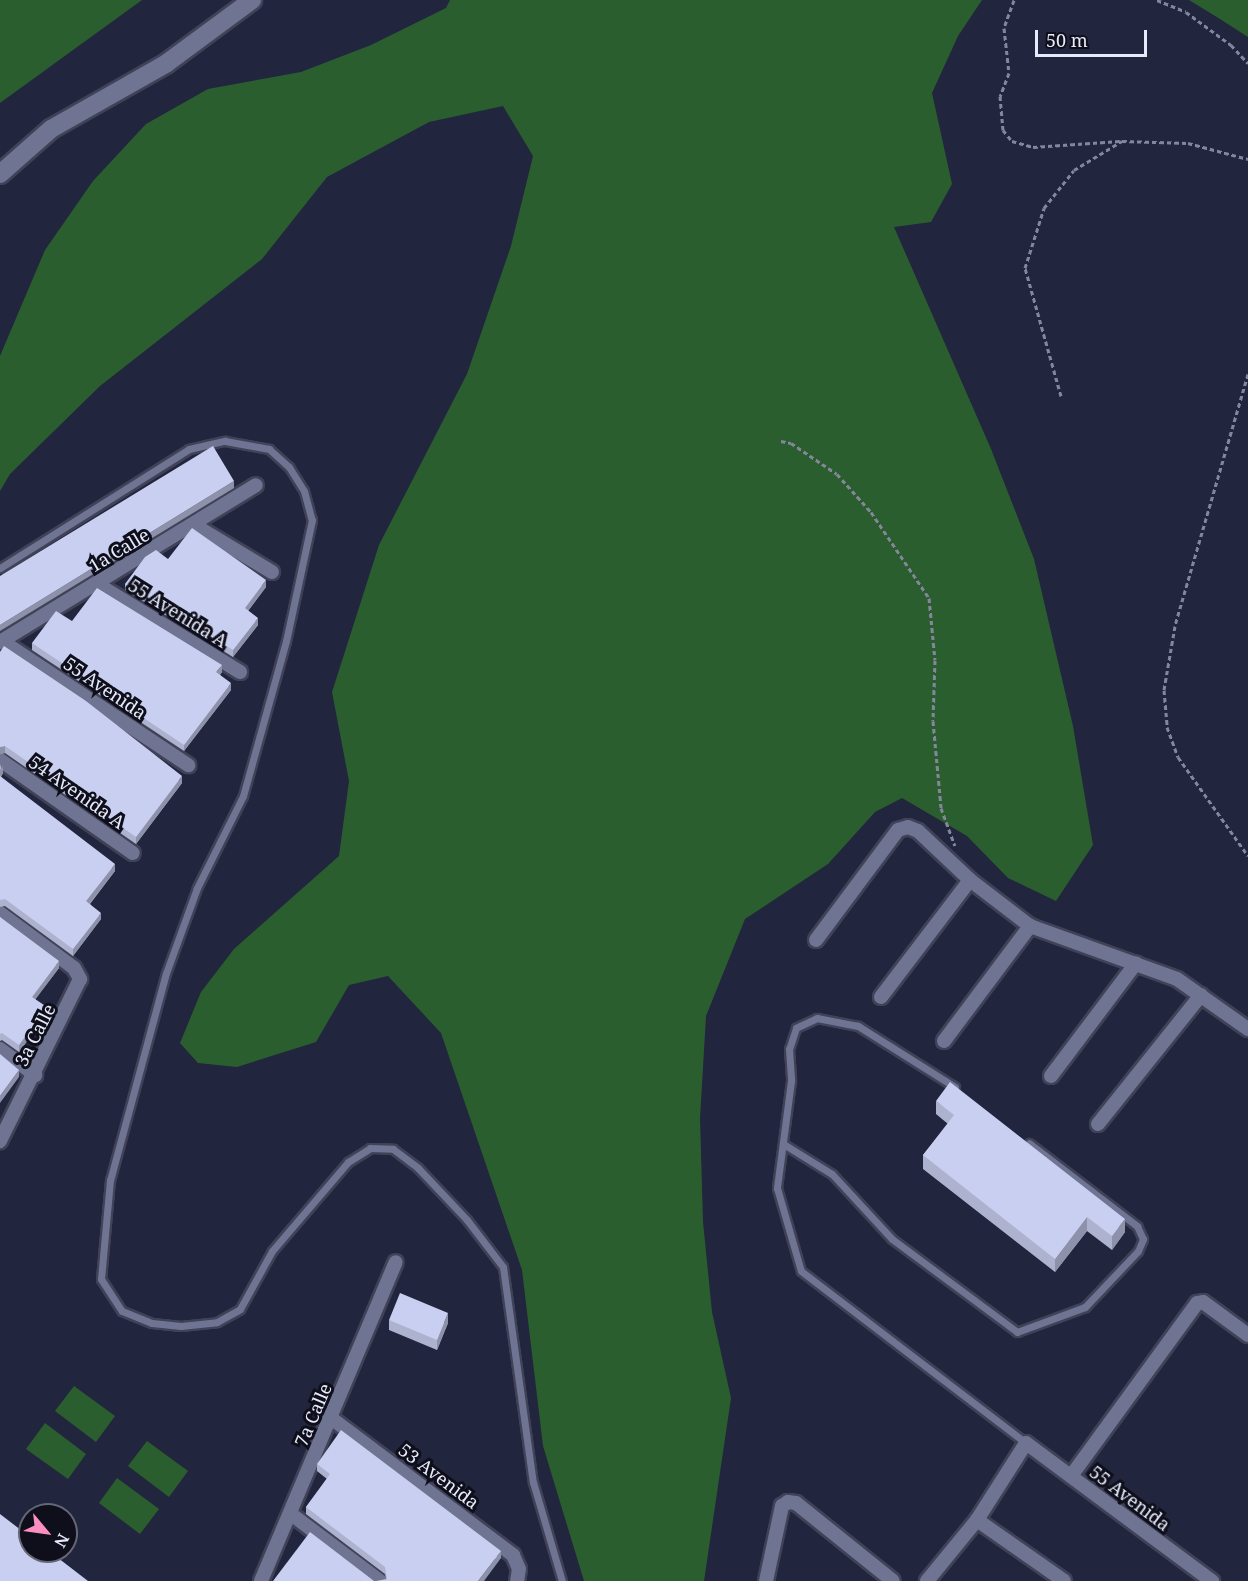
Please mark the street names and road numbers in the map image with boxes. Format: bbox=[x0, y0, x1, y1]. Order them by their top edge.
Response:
street label: 1a Calle bbox=[85, 524, 153, 576]
street label: 55 Avenida A bbox=[125, 574, 231, 652]
street label: 55 Avenida bbox=[60, 652, 150, 724]
street label: 54 Avenida A bbox=[25, 751, 129, 833]
street label: 3a Calle bbox=[10, 1000, 60, 1070]
street label: 7a Calle bbox=[290, 1380, 336, 1450]
street label: 53 Avenida bbox=[395, 1439, 483, 1513]
street label: 55 Avenida bbox=[1086, 1461, 1174, 1535]

